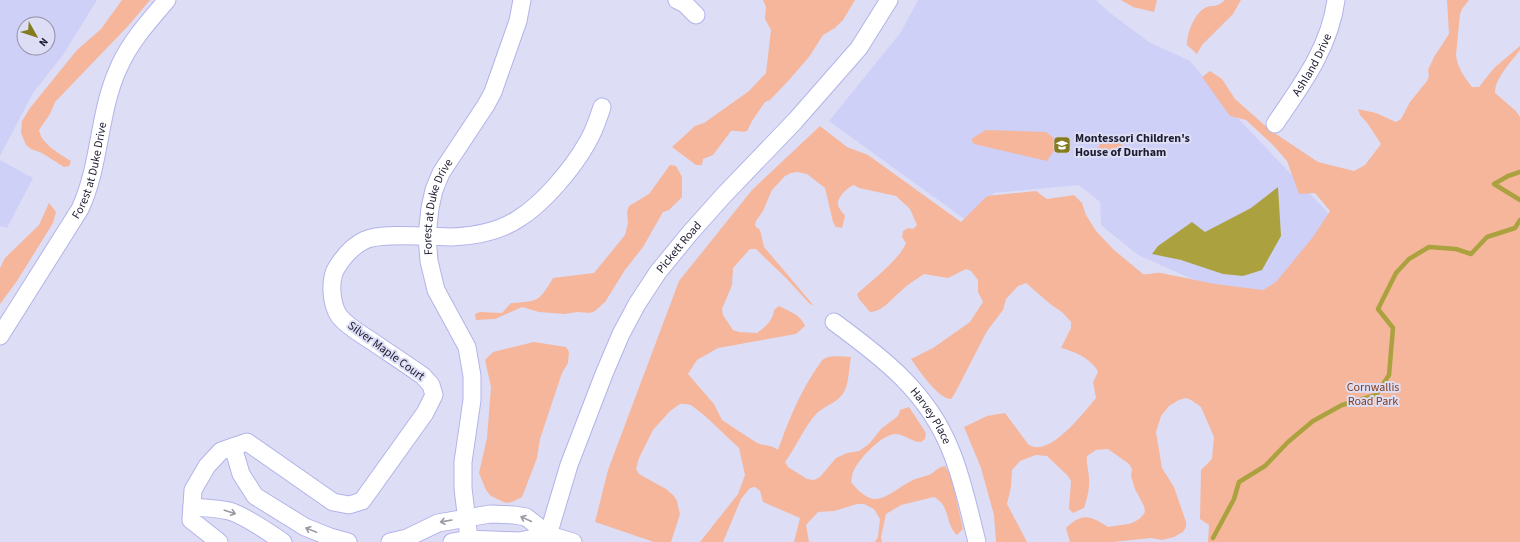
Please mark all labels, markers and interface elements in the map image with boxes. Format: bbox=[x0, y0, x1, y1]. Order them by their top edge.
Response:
north arrow bbox=[16, 16, 56, 56]
street label: Ashland Drive bbox=[1288, 31, 1336, 99]
text: N bbox=[35, 34, 52, 50]
street label: Forest at Duke Drive bbox=[67, 121, 111, 222]
place label: Montessori Children's House of Durham bbox=[1075, 130, 1190, 161]
school or university icon: Montessori Children's House of Durham bbox=[1052, 135, 1072, 155]
street label: Forest at Duke Drive bbox=[418, 155, 457, 256]
street label: Pickett Road bbox=[652, 217, 705, 277]
street label: Silver Maple Court bbox=[344, 317, 428, 385]
park label: Cornwallis Road Park bbox=[1347, 379, 1399, 410]
street label: Harvey Place bbox=[906, 383, 956, 447]
one-way arrow bbox=[224, 509, 237, 516]
one-way arrow bbox=[520, 515, 532, 522]
one-way arrow bbox=[440, 517, 453, 525]
one-way arrow bbox=[305, 525, 317, 533]

